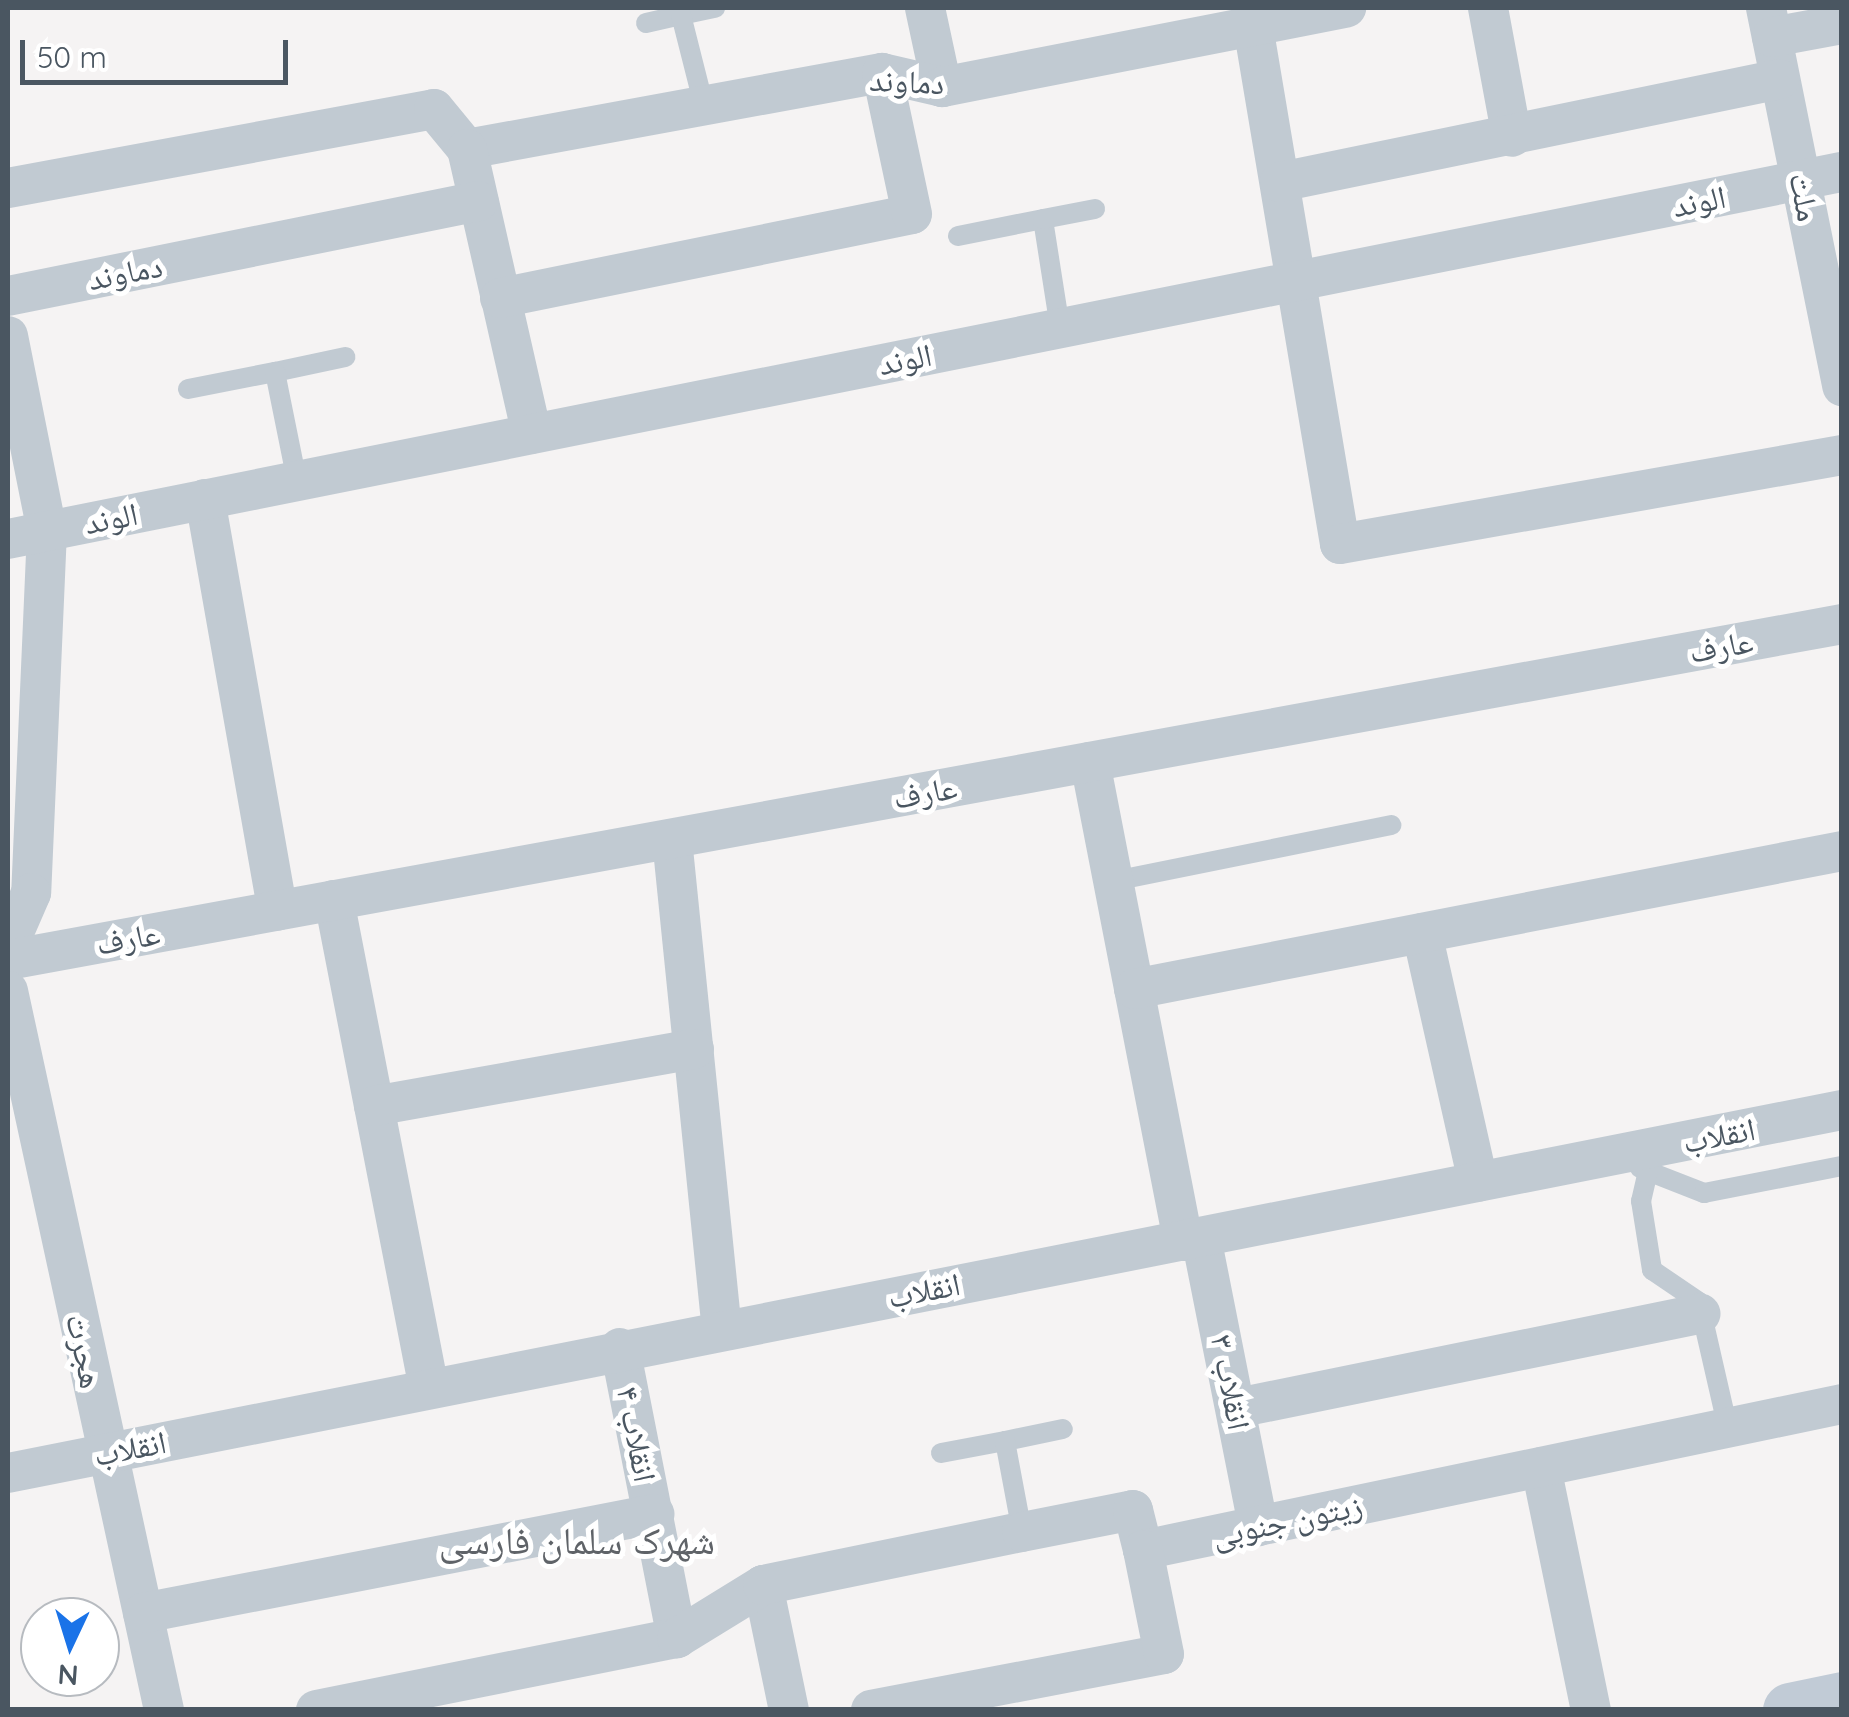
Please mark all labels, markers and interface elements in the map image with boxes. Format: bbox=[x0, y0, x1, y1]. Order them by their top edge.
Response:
scale bar bbox=[25, 20, 292, 82]
text: 50 m bbox=[37, 38, 107, 76]
street label: دماوند bbox=[869, 60, 945, 102]
street label: ملت bbox=[1782, 169, 1828, 225]
street label: الوند bbox=[1669, 177, 1729, 225]
street label: دماوند bbox=[85, 246, 165, 298]
street label: الوند bbox=[875, 335, 935, 383]
street label: الوند bbox=[81, 494, 141, 542]
street label: عارف bbox=[1686, 622, 1756, 670]
street label: عارف bbox=[890, 768, 960, 816]
street label: عارف bbox=[93, 914, 163, 962]
street label: انقلاب bbox=[1679, 1109, 1759, 1161]
street label: انقلاب bbox=[884, 1264, 964, 1316]
street label: هجرت bbox=[58, 1310, 112, 1392]
street label: انقلاب ۳ bbox=[1203, 1331, 1259, 1433]
street label: انقلاب ۴ bbox=[609, 1383, 665, 1485]
street label: انقلاب bbox=[90, 1422, 170, 1474]
street label: زیتون جنوبی bbox=[1208, 1485, 1366, 1555]
district label: شهرک سلمان فارسی bbox=[439, 1518, 715, 1564]
north arrow bbox=[20, 1597, 120, 1697]
text: N bbox=[57, 1657, 80, 1694]

